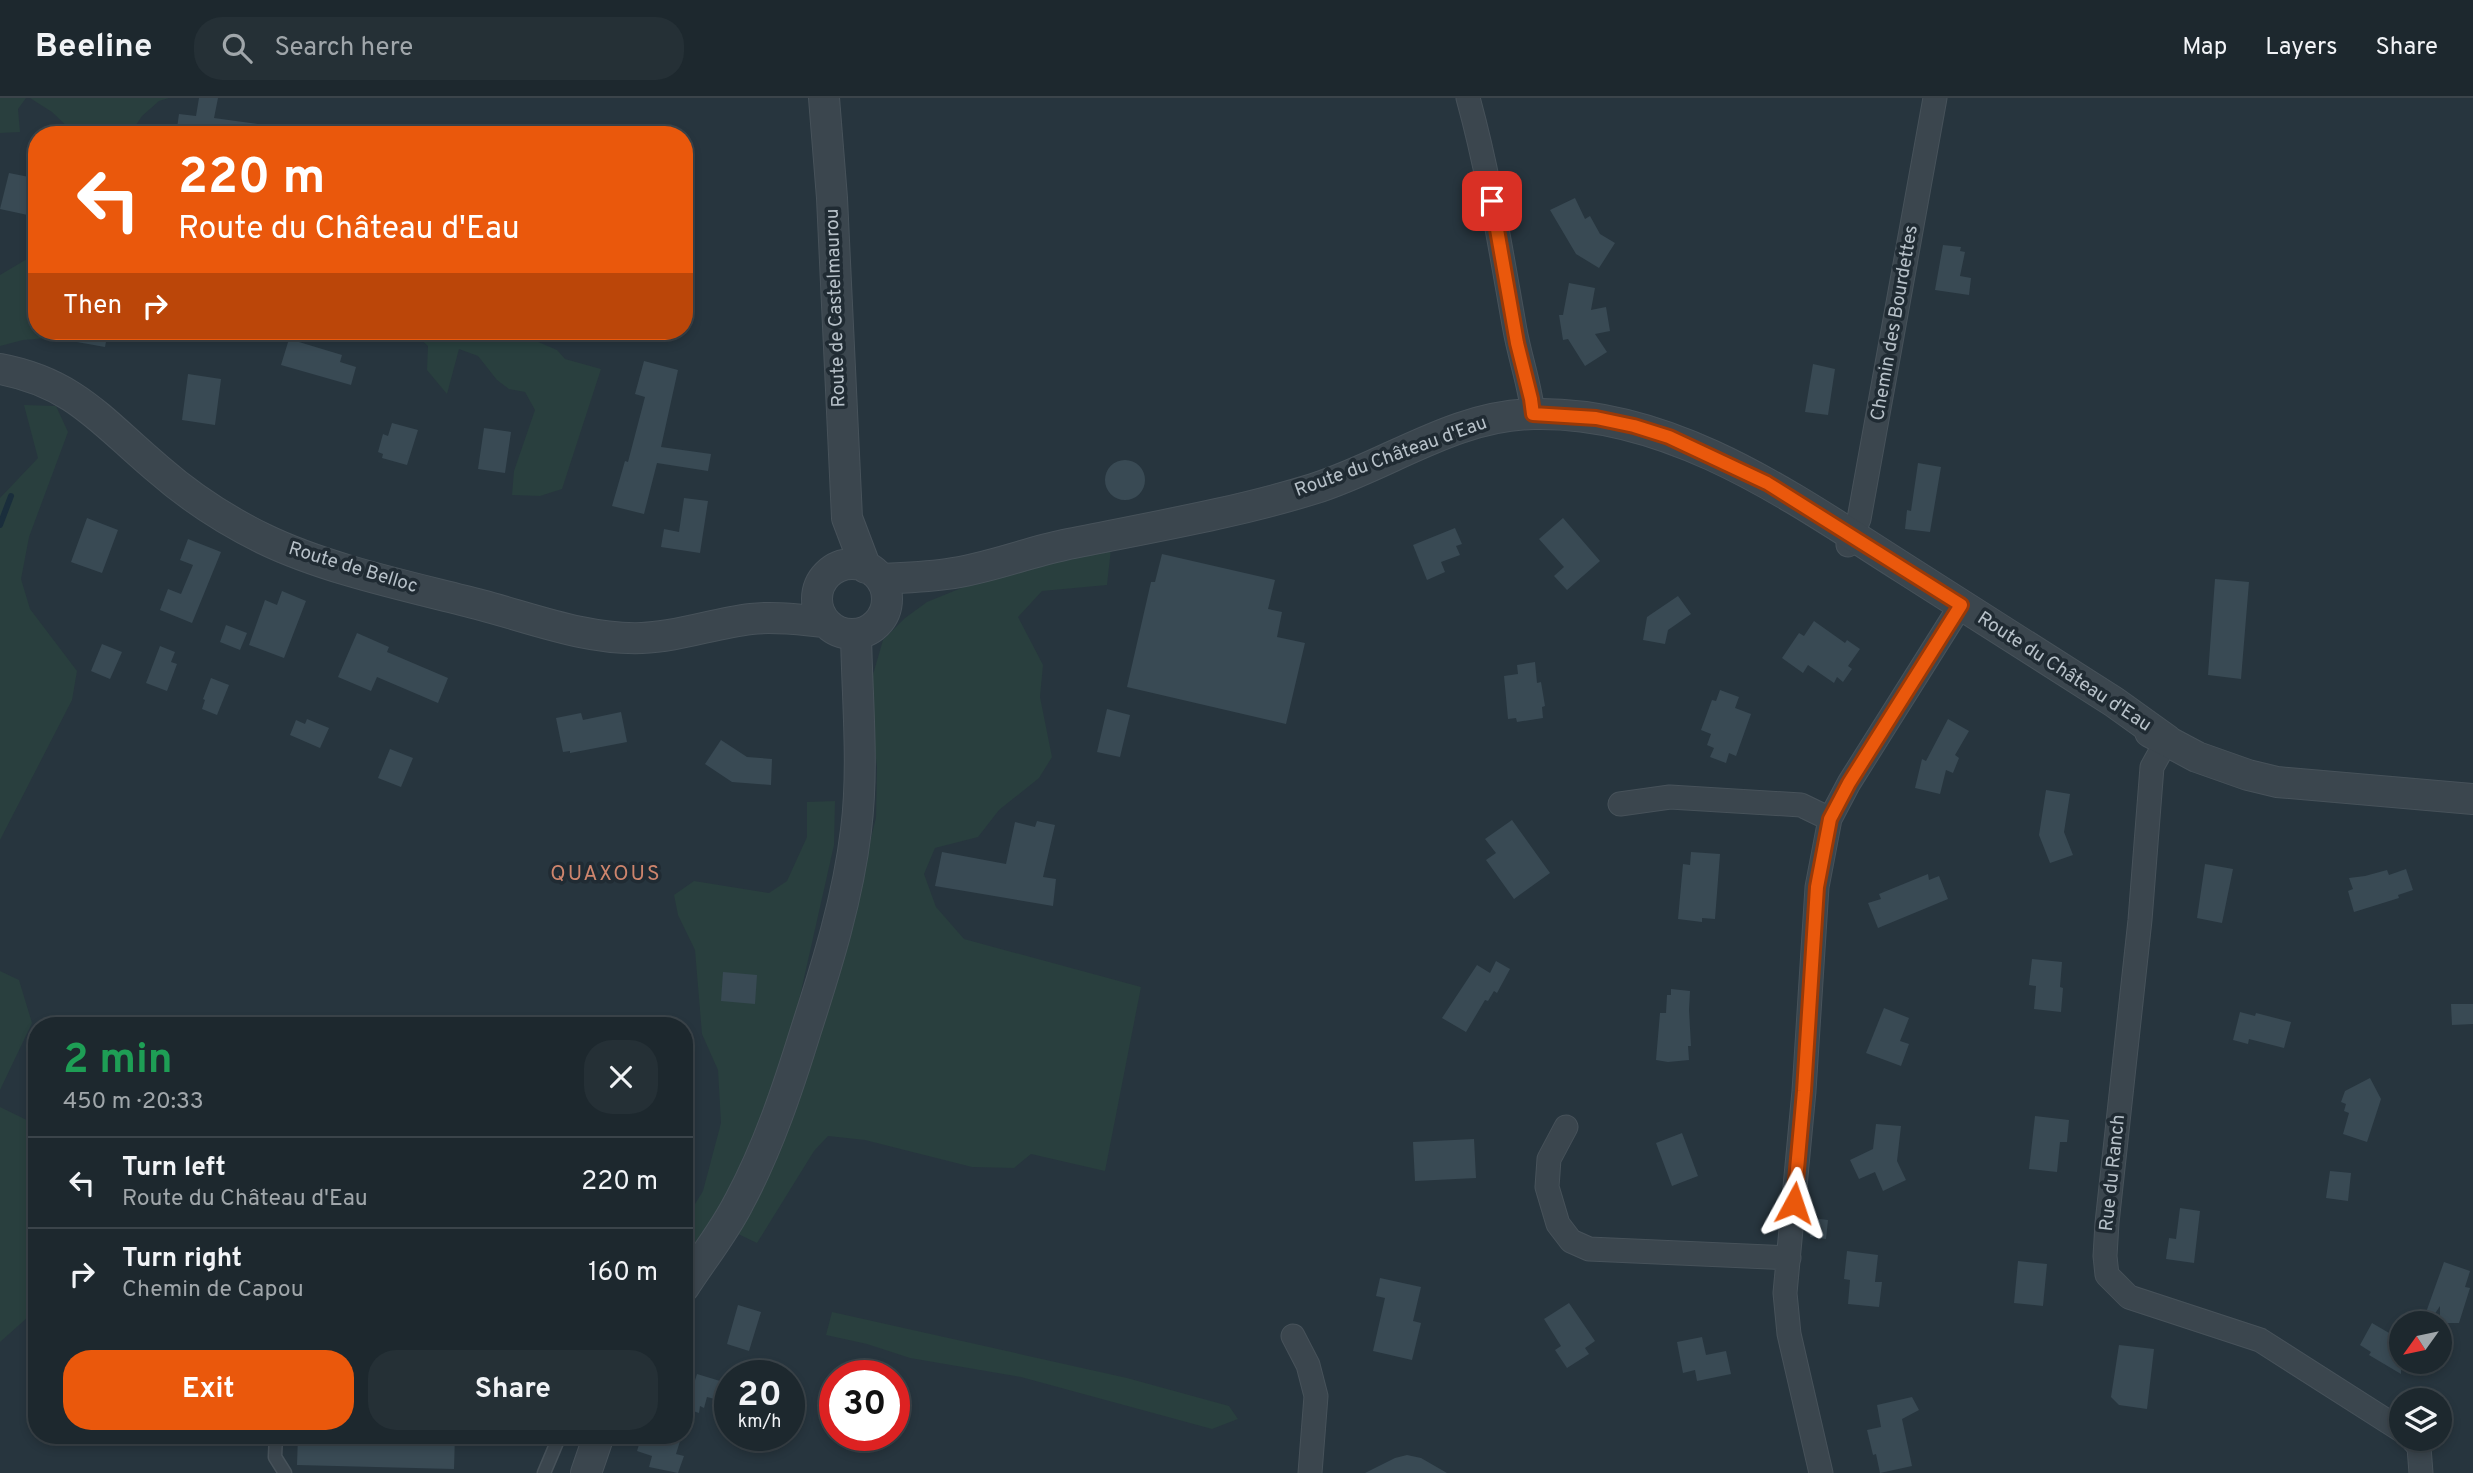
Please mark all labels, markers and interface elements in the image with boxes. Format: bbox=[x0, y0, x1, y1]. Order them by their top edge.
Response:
search box bbox=[194, 17, 684, 80]
text: Beeline bbox=[35, 27, 152, 69]
icon: search bbox=[218, 29, 256, 67]
text: Search here bbox=[274, 32, 413, 65]
text: Map bbox=[2182, 33, 2227, 63]
text: Layers bbox=[2265, 33, 2337, 63]
text: Share bbox=[2375, 33, 2438, 63]
text: 220 m bbox=[178, 149, 325, 211]
icon: left bbox=[63, 154, 154, 245]
pin bbox=[1462, 171, 1522, 231]
icon: arrive bbox=[1473, 182, 1511, 220]
street label: Route de Castelmaurou bbox=[821, 208, 851, 408]
text: Route du Château d'Eau bbox=[178, 210, 520, 250]
street label: Chemin des Bourdettes bbox=[1866, 223, 1924, 423]
icon: right bbox=[136, 287, 174, 325]
text: Then bbox=[63, 290, 122, 323]
street label: Route du Château d'Eau bbox=[1292, 411, 1490, 503]
street label: Route de Belloc bbox=[286, 537, 420, 599]
street label: Route du Château d'Eau bbox=[1972, 607, 2156, 737]
district label: QUAXOUS bbox=[550, 861, 662, 888]
text: 2 min bbox=[63, 1035, 173, 1088]
button: close bbox=[584, 1040, 658, 1114]
text: 450 m · 20:33 bbox=[63, 1088, 204, 1117]
street label: Rue du Ranch bbox=[2095, 1113, 2131, 1233]
text: Turn left bbox=[122, 1152, 226, 1185]
icon: left bbox=[63, 1164, 101, 1202]
text: 220 m bbox=[581, 1166, 658, 1199]
position arrow bbox=[1757, 1166, 1831, 1240]
text: Route du Château d'Eau bbox=[122, 1185, 368, 1214]
text: Turn right bbox=[122, 1243, 242, 1276]
icon: right bbox=[63, 1255, 101, 1293]
text: 160 m bbox=[588, 1257, 658, 1290]
text: Chemin de Capou bbox=[122, 1276, 304, 1305]
north arrow bbox=[2389, 1311, 2452, 1374]
map controls bbox=[2389, 1311, 2452, 1451]
button: Exit bbox=[63, 1350, 354, 1430]
button: Share bbox=[368, 1350, 658, 1430]
speed limit sign: 30 bbox=[819, 1360, 910, 1451]
text: 20 bbox=[737, 1374, 782, 1418]
button: layers bbox=[2389, 1388, 2452, 1451]
text: km/h bbox=[738, 1411, 781, 1434]

